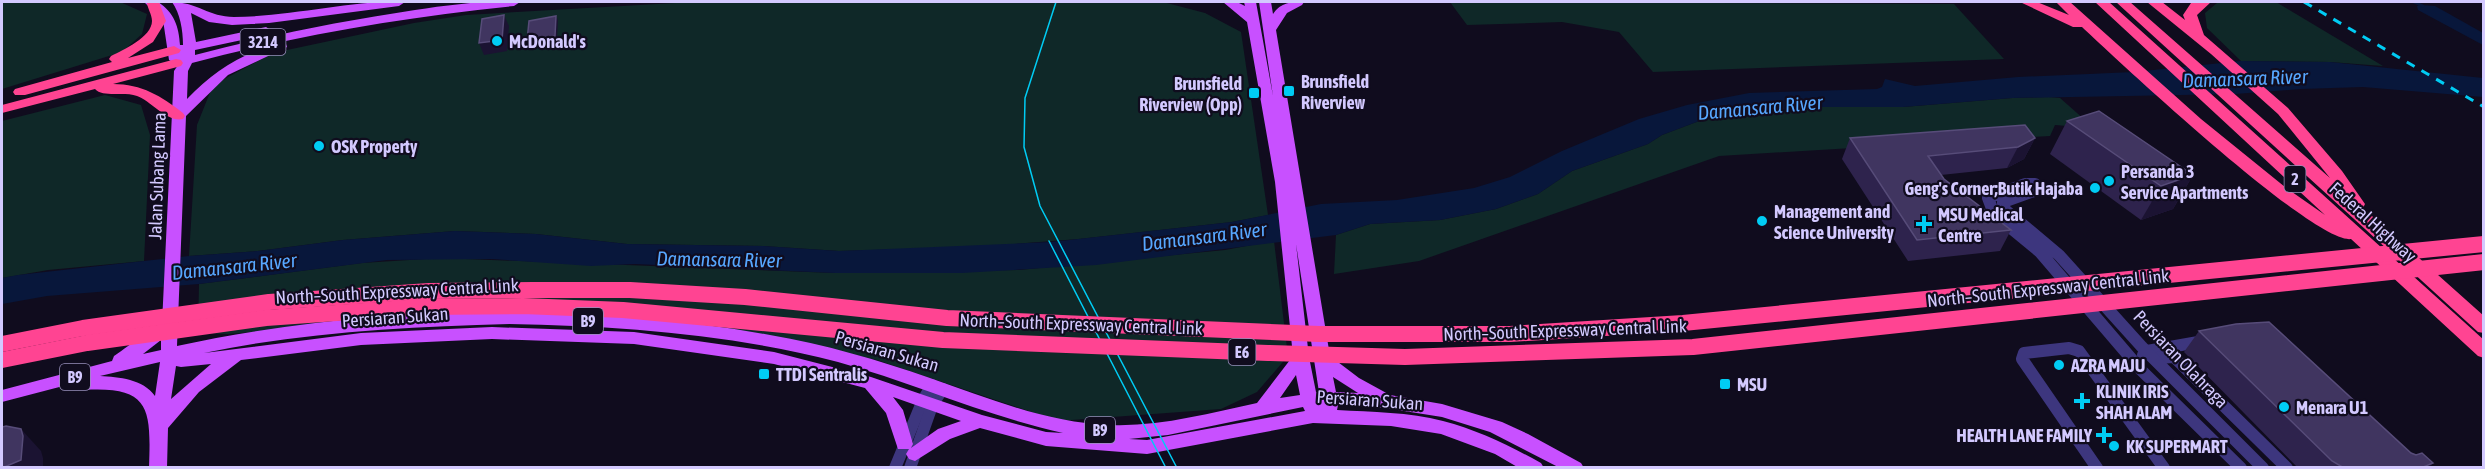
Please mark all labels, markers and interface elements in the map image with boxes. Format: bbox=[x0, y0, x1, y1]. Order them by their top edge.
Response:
road number: 3214 bbox=[240, 29, 286, 55]
place label: McDonald's bbox=[509, 31, 586, 52]
marker: McDonald's bbox=[490, 34, 504, 48]
water label: Damansara River bbox=[2182, 64, 2309, 92]
place label: Brunsfield Riverview bbox=[1301, 71, 1369, 113]
place label: Brunsfield Riverview (Opp) bbox=[1139, 73, 1242, 115]
marker: Brunsfield Riverview bbox=[1282, 84, 1296, 98]
marker: Brunsfield Riverview (Opp) bbox=[1247, 86, 1261, 100]
water label: Damansara River bbox=[1697, 90, 1824, 124]
street label: Jalan Subang Lama bbox=[144, 112, 170, 240]
place label: OSK Property bbox=[331, 136, 418, 157]
marker: OSK Property bbox=[312, 139, 326, 153]
place label: Persanda 3 Service Apartments bbox=[2121, 161, 2249, 203]
road number: 2 bbox=[2284, 166, 2306, 192]
marker: Persanda 3 Service Apartments bbox=[2102, 174, 2116, 188]
place label: Geng's Corner;Butik Hajaba bbox=[1905, 178, 2083, 199]
street label: Federal Highway bbox=[2325, 178, 2421, 266]
marker: Geng's Corner;Butik Hajaba bbox=[2088, 181, 2102, 195]
place label: Management and Science University bbox=[1774, 201, 1894, 243]
place label: MSU Medical Centre bbox=[1938, 204, 2024, 246]
marker: Management and Science University bbox=[1755, 214, 1769, 228]
marker: MSU Medical Centre bbox=[1915, 215, 1933, 233]
water label: Damansara River bbox=[1140, 217, 1269, 255]
water label: Damansara River bbox=[656, 246, 783, 272]
water label: Damansara River bbox=[171, 248, 299, 284]
street label: North–South Expressway Central Link bbox=[1926, 265, 2170, 311]
street label: North–South Expressway Central Link bbox=[275, 274, 519, 308]
street label: Persiaran Sukan bbox=[341, 303, 449, 331]
street label: Persiaran Olahraga bbox=[2129, 306, 2233, 412]
road number: B9 bbox=[573, 308, 603, 334]
street label: North–South Expressway Central Link bbox=[959, 309, 1203, 339]
street label: North–South Expressway Central Link bbox=[1443, 315, 1687, 345]
street label: Persiaran Sukan bbox=[833, 326, 941, 376]
road number: E6 bbox=[1228, 339, 1256, 365]
place label: AZRA MAJU bbox=[2070, 355, 2145, 376]
marker: AZRA MAJU bbox=[2052, 358, 2066, 372]
road number: B9 bbox=[60, 364, 90, 390]
place label: TTDI Sentralis bbox=[776, 364, 868, 385]
marker: TTDI Sentralis bbox=[757, 367, 771, 381]
place label: MSU bbox=[1737, 374, 1767, 395]
marker: MSU bbox=[1718, 377, 1732, 391]
place label: KLINIK IRIS SHAH ALAM bbox=[2096, 381, 2172, 423]
street label: Persiaran Sukan bbox=[1316, 386, 1424, 414]
marker: KLINIK IRIS SHAH ALAM bbox=[2073, 392, 2091, 410]
place label: Menara U1 bbox=[2296, 397, 2368, 418]
marker: Menara U1 bbox=[2277, 400, 2291, 414]
road number: B9 bbox=[1085, 417, 1115, 443]
place label: HEALTH LANE FAMILY bbox=[1956, 425, 2093, 446]
marker: HEALTH LANE FAMILY bbox=[2097, 428, 2111, 442]
place label: KK SUPERMART bbox=[2126, 436, 2228, 457]
marker: KK SUPERMART bbox=[2107, 439, 2121, 453]

